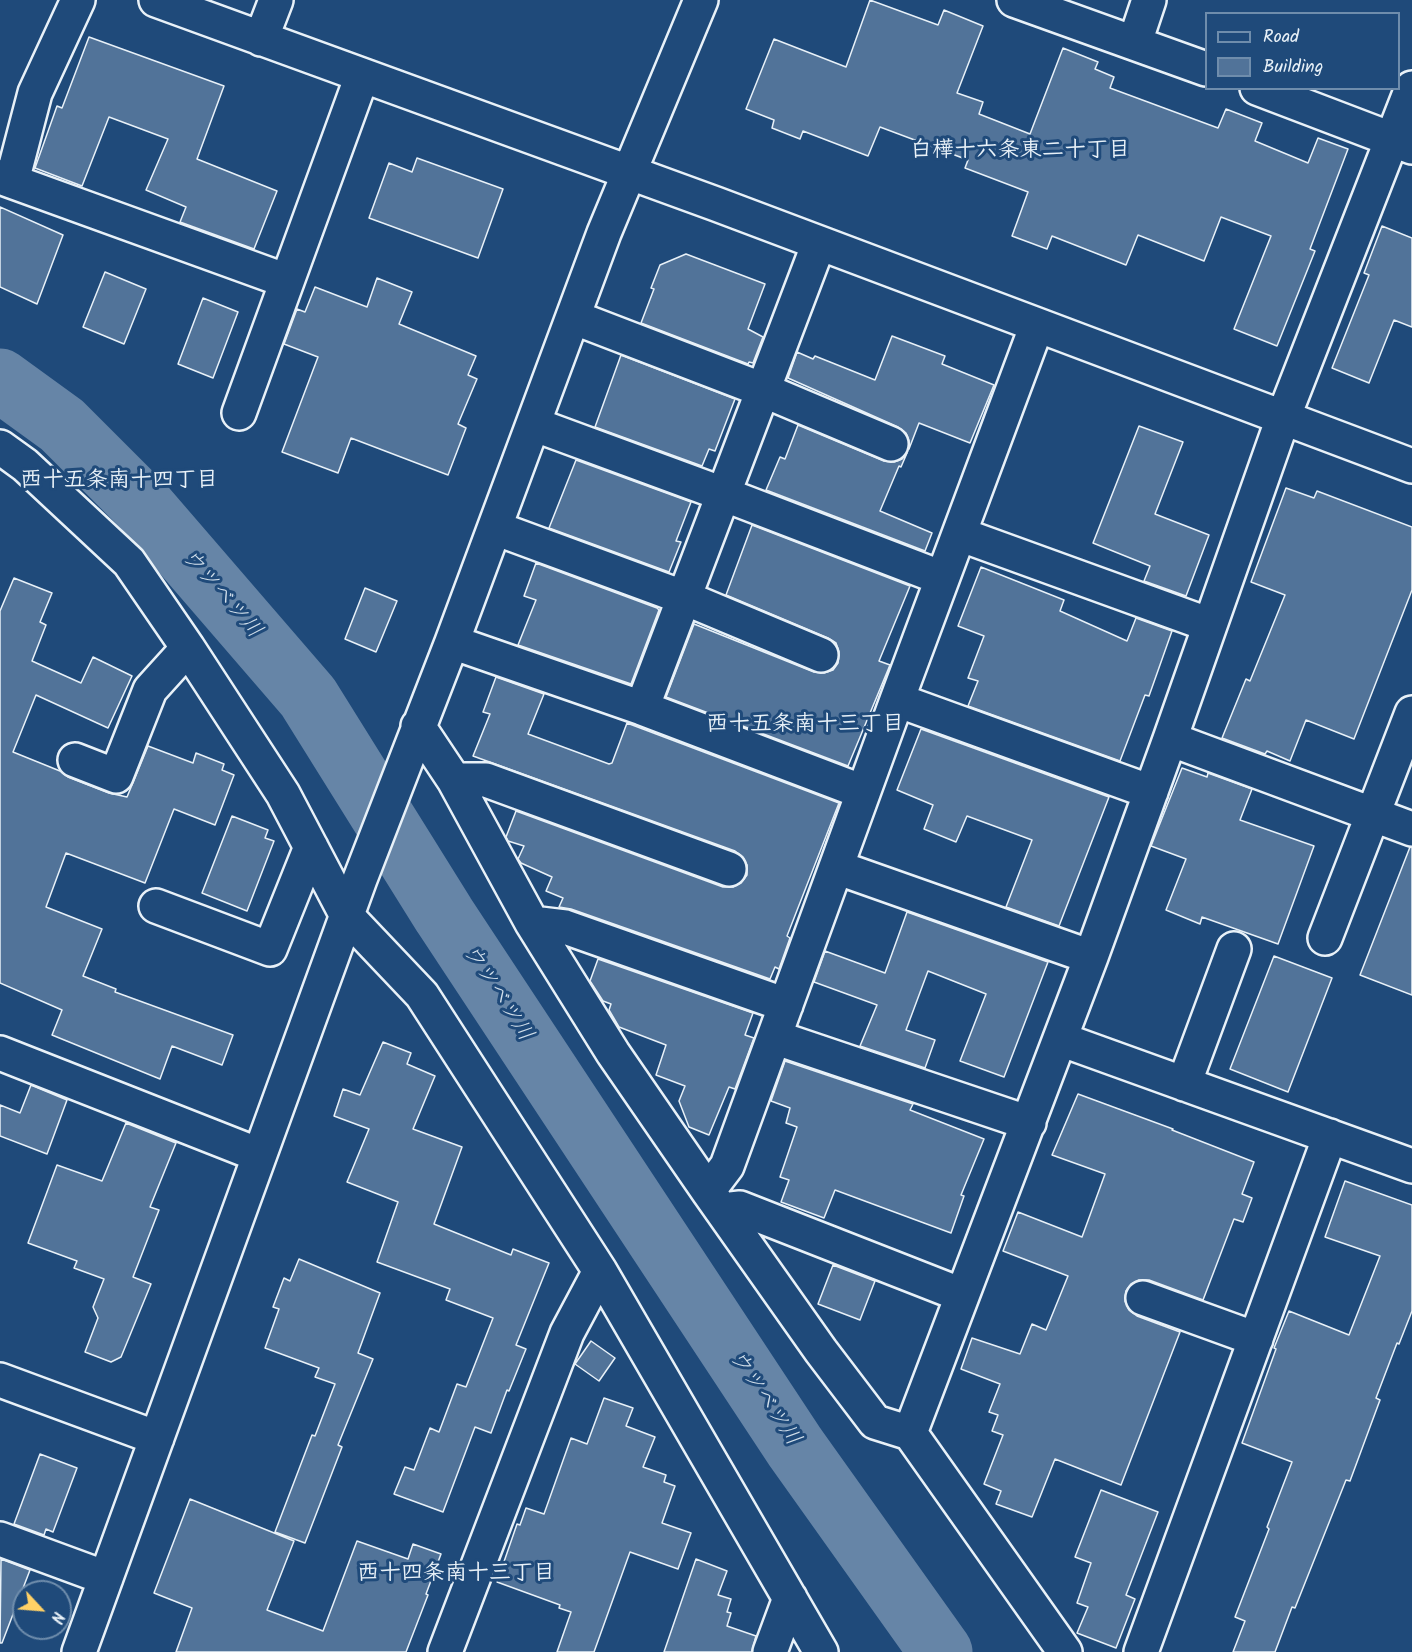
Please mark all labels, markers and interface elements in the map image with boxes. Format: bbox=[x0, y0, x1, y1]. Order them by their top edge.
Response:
legend bbox=[1205, 12, 1400, 90]
text: Road bbox=[1263, 23, 1299, 52]
text: Building bbox=[1263, 53, 1323, 82]
district label: 白樺十六条東二十丁目 bbox=[910, 139, 1130, 165]
district label: 西十五条南十四丁目 bbox=[20, 469, 218, 495]
water label: ウツベツ川 bbox=[174, 545, 266, 645]
district label: 西十五条南十三丁目 bbox=[706, 713, 904, 739]
water label: ウツベツ川 bbox=[455, 941, 537, 1047]
water label: ウツベツ川 bbox=[721, 1346, 805, 1452]
district label: 西十四条南十三丁目 bbox=[357, 1562, 555, 1588]
north arrow bbox=[12, 1580, 72, 1640]
text: N bbox=[43, 1607, 70, 1627]

